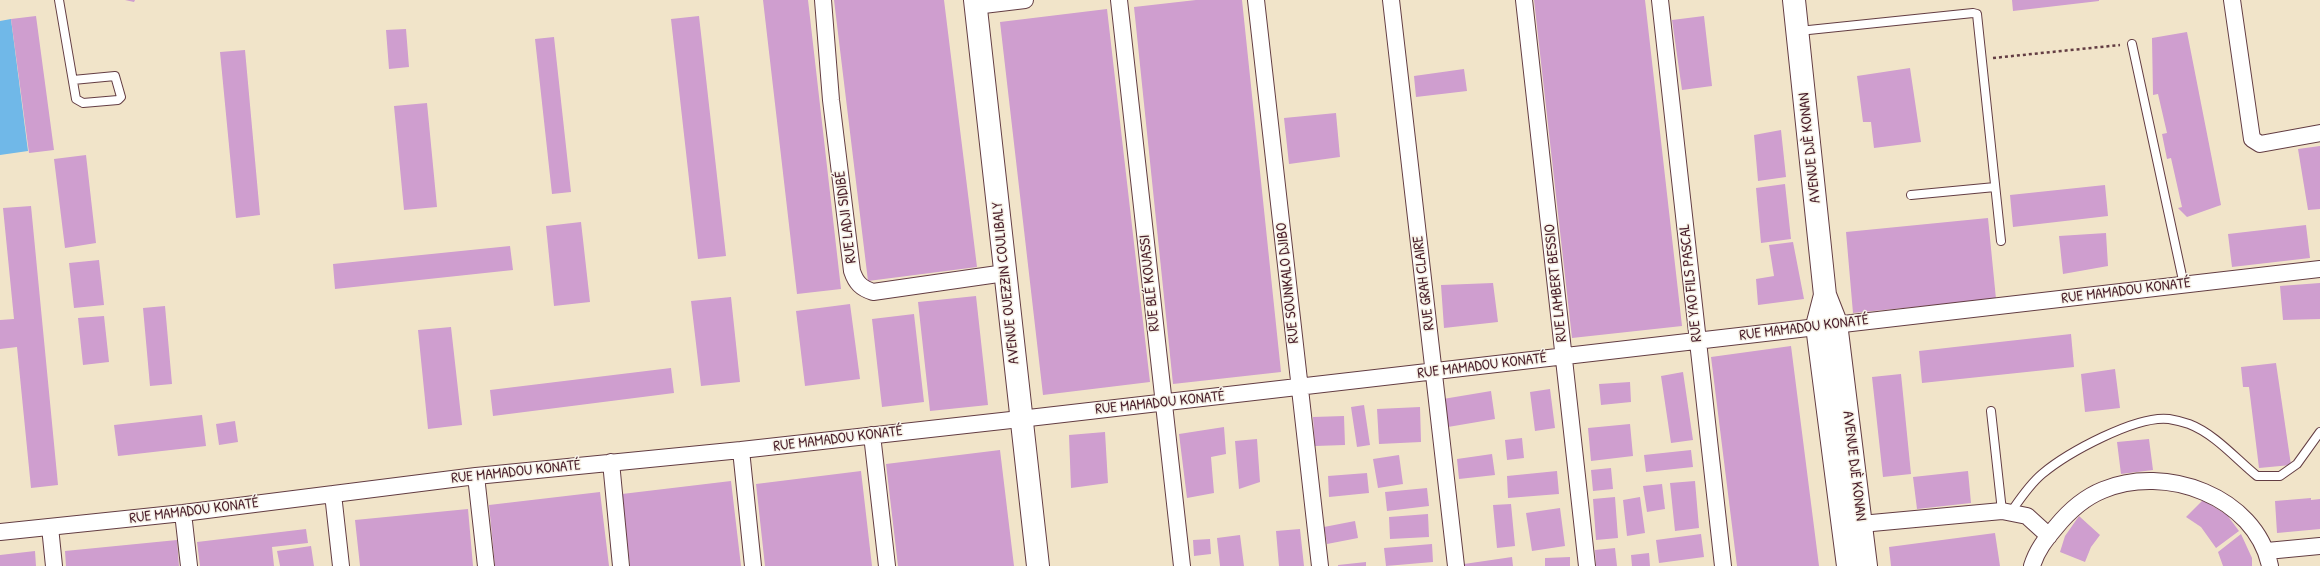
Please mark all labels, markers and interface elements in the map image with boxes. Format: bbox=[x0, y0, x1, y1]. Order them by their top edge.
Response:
street label: AVENUE DJÈ KONAN bbox=[1795, 92, 1825, 204]
street label: RUE LADJI SIDIBÉ bbox=[831, 170, 861, 264]
street label: AVENUE OUEZZIN COULIBALY bbox=[989, 201, 1023, 365]
street label: RUE SOUNKALO DJIBO bbox=[1273, 222, 1303, 344]
street label: RUE LAMBERT BESSIO bbox=[1541, 223, 1571, 343]
street label: RUE YAO FILS PASCAL bbox=[1676, 223, 1706, 343]
street label: RUE BLÉ KOUASSI bbox=[1136, 234, 1164, 332]
street label: RUE GRAH CLAIRE bbox=[1409, 235, 1439, 331]
street label: RUE MAMADOU KONATÉ bbox=[2060, 274, 2192, 308]
street label: RUE MAMADOU KONATÉ bbox=[1738, 311, 1870, 345]
street label: RUE MAMADOU KONATÉ bbox=[1416, 349, 1548, 383]
street label: RUE MAMADOU KONATÉ bbox=[1094, 387, 1226, 419]
street label: AVENUE DJÈ KONAN bbox=[1838, 410, 1870, 522]
street label: RUE MAMADOU KONATÉ bbox=[772, 422, 904, 456]
street label: RUE MAMADOU KONATÉ bbox=[450, 456, 582, 488]
street label: RUE MAMADOU KONATÉ bbox=[128, 494, 260, 528]

